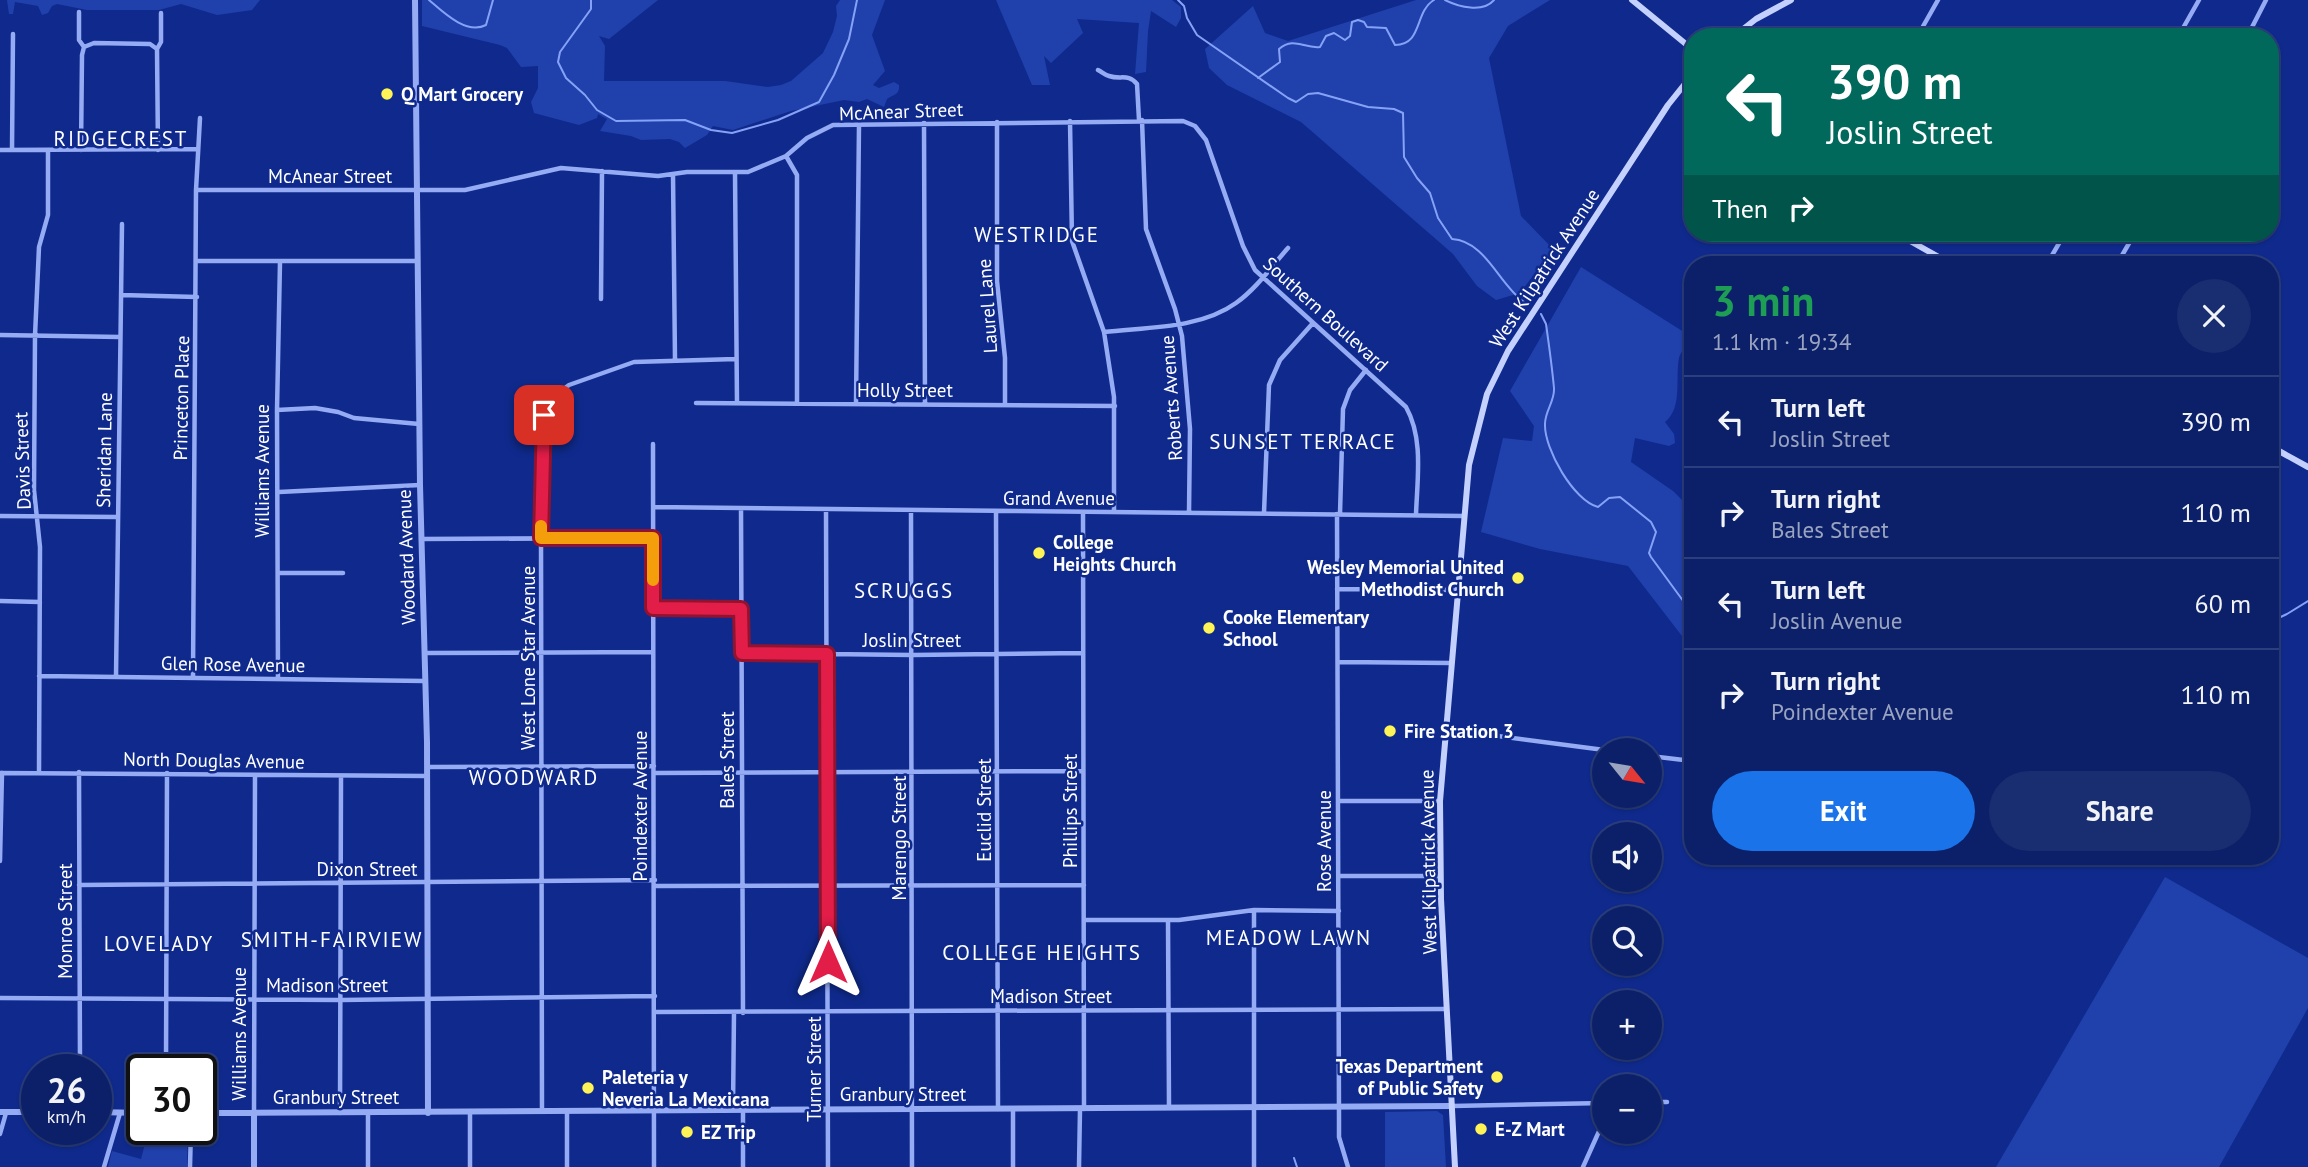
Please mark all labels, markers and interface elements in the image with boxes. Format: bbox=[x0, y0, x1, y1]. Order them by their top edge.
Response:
text: 390 m bbox=[1827, 49, 1962, 113]
icon: left bbox=[1712, 56, 1803, 147]
place label: Q Mart Grocery bbox=[401, 82, 524, 106]
marker: Q Mart Grocery bbox=[379, 86, 395, 102]
street label: McAnear Street bbox=[838, 97, 964, 125]
text: Joslin Street bbox=[1827, 111, 1993, 153]
district label: RIDGECREST bbox=[54, 125, 189, 152]
street label: McAnear Street bbox=[268, 164, 393, 188]
street label: West Kilpatrick Avenue bbox=[1484, 184, 1604, 352]
icon: right bbox=[1782, 189, 1820, 227]
text: Then bbox=[1712, 192, 1768, 225]
district label: WESTRIDGE bbox=[974, 221, 1100, 248]
street label: Southern Boulevard bbox=[1258, 251, 1394, 377]
street label: Laurel Lane bbox=[972, 258, 1002, 354]
text: 3 min bbox=[1712, 273, 1814, 328]
button: close bbox=[2177, 279, 2251, 353]
text: 1.1 km · 19:34 bbox=[1712, 327, 1851, 356]
street label: Roberts Avenue bbox=[1155, 334, 1187, 462]
street label: Princeton Place bbox=[168, 335, 194, 461]
street label: Holly Street bbox=[857, 378, 953, 402]
pin bbox=[514, 385, 574, 445]
text: Turn left bbox=[1771, 391, 1865, 424]
street label: Sheridan Lane bbox=[91, 392, 117, 508]
icon: arrive bbox=[525, 396, 563, 434]
icon: left bbox=[1712, 403, 1750, 441]
street label: Williams Avenue bbox=[250, 404, 274, 538]
text: 390 m bbox=[2180, 405, 2251, 438]
street label: Davis Street bbox=[8, 411, 36, 510]
text: Joslin Street bbox=[1771, 424, 1890, 453]
district label: SUNSET TERRACE bbox=[1209, 428, 1397, 455]
text: Turn right bbox=[1771, 482, 1880, 515]
street label: Grand Avenue bbox=[1003, 486, 1115, 510]
street label: Woodard Avenue bbox=[392, 489, 420, 625]
icon: right bbox=[1712, 494, 1750, 532]
text: 110 m bbox=[2180, 496, 2251, 529]
text: Bales Street bbox=[1771, 515, 1889, 544]
place label: College Heights Church bbox=[1053, 530, 1176, 576]
marker: College Heights Church bbox=[1031, 545, 1047, 561]
place label: Wesley Memorial United Methodist Church bbox=[1307, 555, 1504, 601]
street label: West Lone Star Avenue bbox=[516, 566, 540, 750]
marker: Wesley Memorial United Methodist Church bbox=[1510, 570, 1526, 586]
text: Turn left bbox=[1771, 573, 1865, 606]
district label: SCRUGGS bbox=[854, 577, 954, 604]
icon: left bbox=[1712, 585, 1750, 623]
text: 60 m bbox=[2195, 587, 2251, 620]
place label: Cooke Elementary School bbox=[1223, 605, 1370, 651]
text: Joslin Avenue bbox=[1771, 606, 1902, 635]
marker: Cooke Elementary School bbox=[1201, 620, 1217, 636]
street label: Joslin Street bbox=[862, 628, 962, 652]
street label: Glen Rose Avenue bbox=[161, 651, 305, 677]
text: Turn right bbox=[1771, 664, 1880, 697]
icon: right bbox=[1712, 676, 1750, 714]
text: 110 m bbox=[2180, 678, 2251, 711]
text: Poindexter Avenue bbox=[1771, 697, 1954, 726]
street label: Bales Street bbox=[715, 711, 739, 809]
place label: Fire Station 3 bbox=[1404, 719, 1514, 743]
marker: Fire Station 3 bbox=[1382, 723, 1398, 739]
street label: Poindexter Avenue bbox=[628, 731, 652, 881]
north arrow bbox=[1592, 738, 1662, 808]
map controls bbox=[1592, 738, 1662, 1144]
street label: North Douglas Avenue bbox=[123, 746, 305, 774]
street label: Phillips Street bbox=[1058, 753, 1082, 868]
street label: Euclid Street bbox=[972, 758, 996, 862]
district label: WOODWARD bbox=[469, 764, 599, 791]
street label: West Kilpatrick Avenue bbox=[1414, 769, 1442, 955]
button: Exit bbox=[1712, 771, 1975, 851]
button: Share bbox=[1989, 771, 2251, 851]
street label: Marengo Street bbox=[887, 775, 911, 900]
street label: Rose Avenue bbox=[1312, 790, 1336, 892]
button: sound bbox=[1592, 822, 1662, 892]
street label: Dixon Street bbox=[316, 857, 418, 881]
street label: Monroe Street bbox=[53, 863, 77, 979]
button: search bbox=[1592, 906, 1662, 976]
district label: MEADOW LAWN bbox=[1206, 924, 1372, 951]
position arrow bbox=[791, 925, 865, 999]
district label: SMITH-FAIRVIEW bbox=[241, 926, 423, 953]
district label: LOVELADY bbox=[104, 930, 214, 957]
district label: COLLEGE HEIGHTS bbox=[942, 939, 1142, 966]
street label: Williams Avenue bbox=[227, 967, 251, 1101]
street label: Madison Street bbox=[266, 973, 389, 997]
street label: Madison Street bbox=[990, 984, 1113, 1008]
button: + bbox=[1592, 990, 1662, 1060]
street label: Turner Street bbox=[802, 1016, 826, 1122]
speed limit sign: 30 bbox=[126, 1054, 217, 1145]
place label: Texas Department of Public Safety bbox=[1336, 1054, 1484, 1100]
place label: Paleteria y Neveria La Mexicana bbox=[602, 1065, 769, 1111]
text: 26 bbox=[47, 1067, 86, 1113]
marker: Texas Department of Public Safety bbox=[1489, 1069, 1505, 1085]
button: − bbox=[1592, 1074, 1662, 1144]
marker: Paleteria y Neveria La Mexicana bbox=[580, 1080, 596, 1096]
street label: Granbury Street bbox=[840, 1082, 967, 1106]
street label: Granbury Street bbox=[273, 1085, 400, 1109]
text: km/h bbox=[47, 1105, 86, 1128]
place label: E-Z Mart bbox=[1495, 1117, 1565, 1141]
place label: EZ Trip bbox=[701, 1120, 756, 1144]
marker: E-Z Mart bbox=[1473, 1121, 1489, 1137]
marker: EZ Trip bbox=[679, 1124, 695, 1140]

